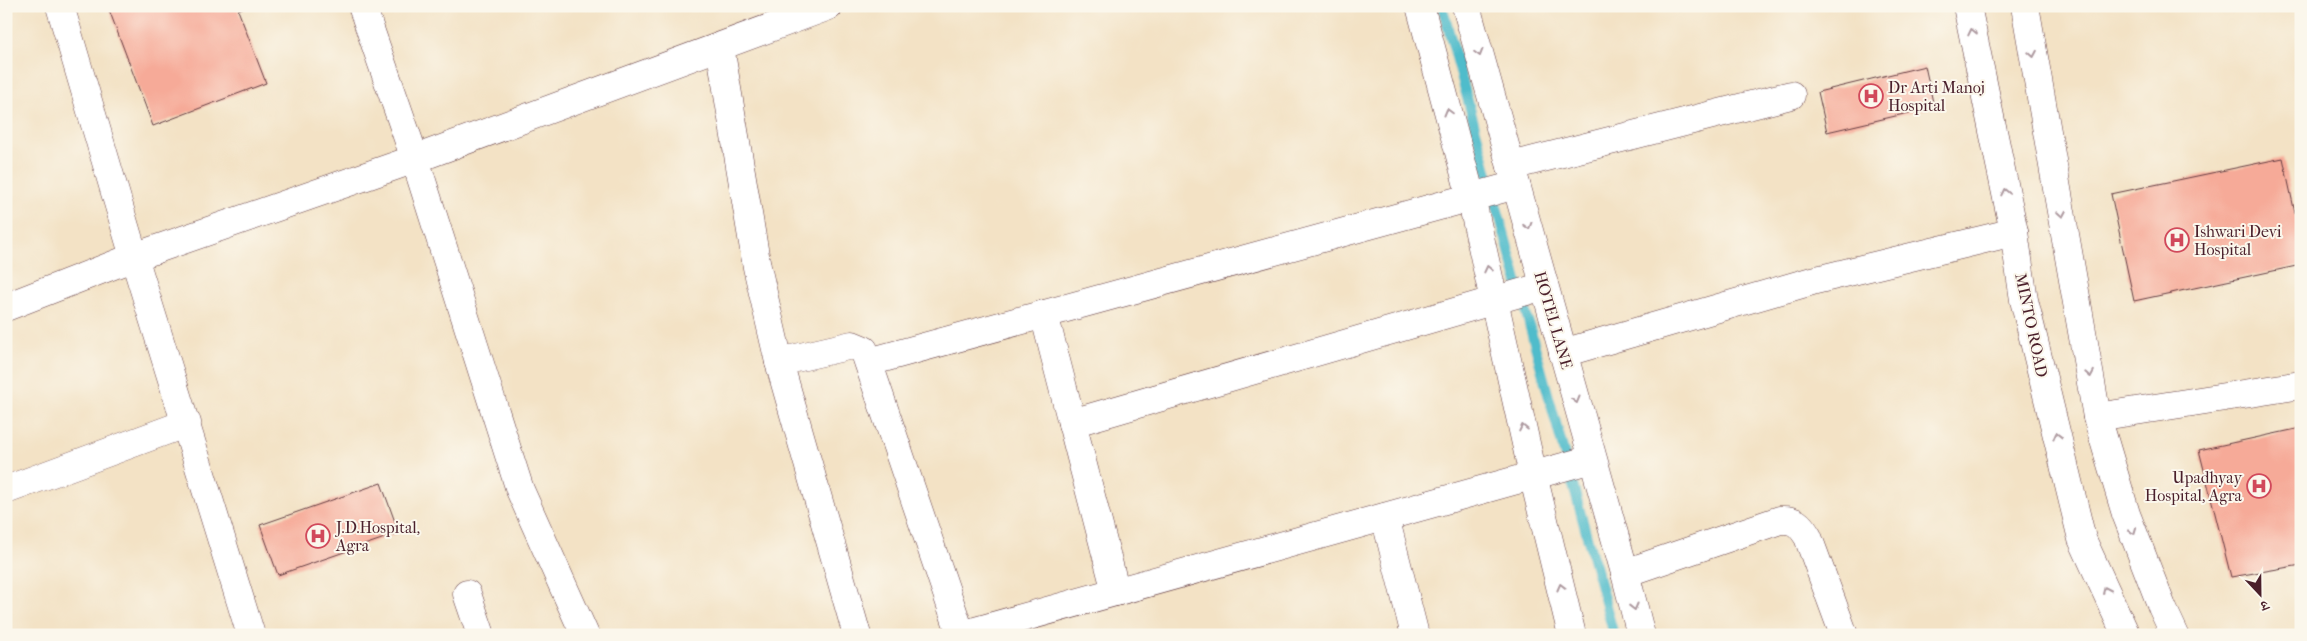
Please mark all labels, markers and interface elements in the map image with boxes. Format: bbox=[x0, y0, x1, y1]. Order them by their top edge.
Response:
one-way arrow bbox=[1968, 28, 1978, 37]
one-way arrow bbox=[1474, 49, 1484, 57]
one-way arrow bbox=[2028, 50, 2038, 59]
place label: Dr Arti Manoj Hospital bbox=[1888, 78, 1985, 115]
hospital icon: Dr Arti Manoj Hospital bbox=[1858, 83, 1884, 109]
one-way arrow bbox=[1444, 108, 1454, 116]
one-way arrow bbox=[2001, 187, 2011, 196]
one-way arrow bbox=[2056, 210, 2066, 219]
one-way arrow bbox=[1522, 222, 1532, 230]
place label: Ishwari Devi Hospital bbox=[2194, 222, 2282, 259]
hospital icon: Ishwari Devi Hospital bbox=[2164, 227, 2190, 253]
one-way arrow bbox=[1483, 265, 1494, 274]
street label: HOTEL LANE bbox=[1530, 269, 1577, 371]
street label: MINTO ROAD bbox=[2011, 271, 2052, 379]
one-way arrow bbox=[2084, 370, 2094, 379]
one-way arrow bbox=[1570, 395, 1581, 404]
one-way arrow bbox=[1518, 423, 1529, 432]
one-way arrow bbox=[2052, 431, 2063, 440]
place label: Upadhyay Hospital, Agra bbox=[2145, 468, 2243, 505]
hospital icon: Upadhyay Hospital, Agra bbox=[2246, 473, 2272, 499]
place label: J.D.Hospital, Agra bbox=[334, 518, 420, 555]
hospital icon: J.D.Hospital, Agra bbox=[305, 523, 331, 549]
one-way arrow bbox=[2126, 526, 2137, 535]
north arrow bbox=[2234, 568, 2284, 618]
one-way arrow bbox=[1556, 583, 1567, 592]
one-way arrow bbox=[2101, 586, 2112, 595]
text: उ bbox=[2257, 596, 2272, 615]
one-way arrow bbox=[1628, 602, 1639, 611]

